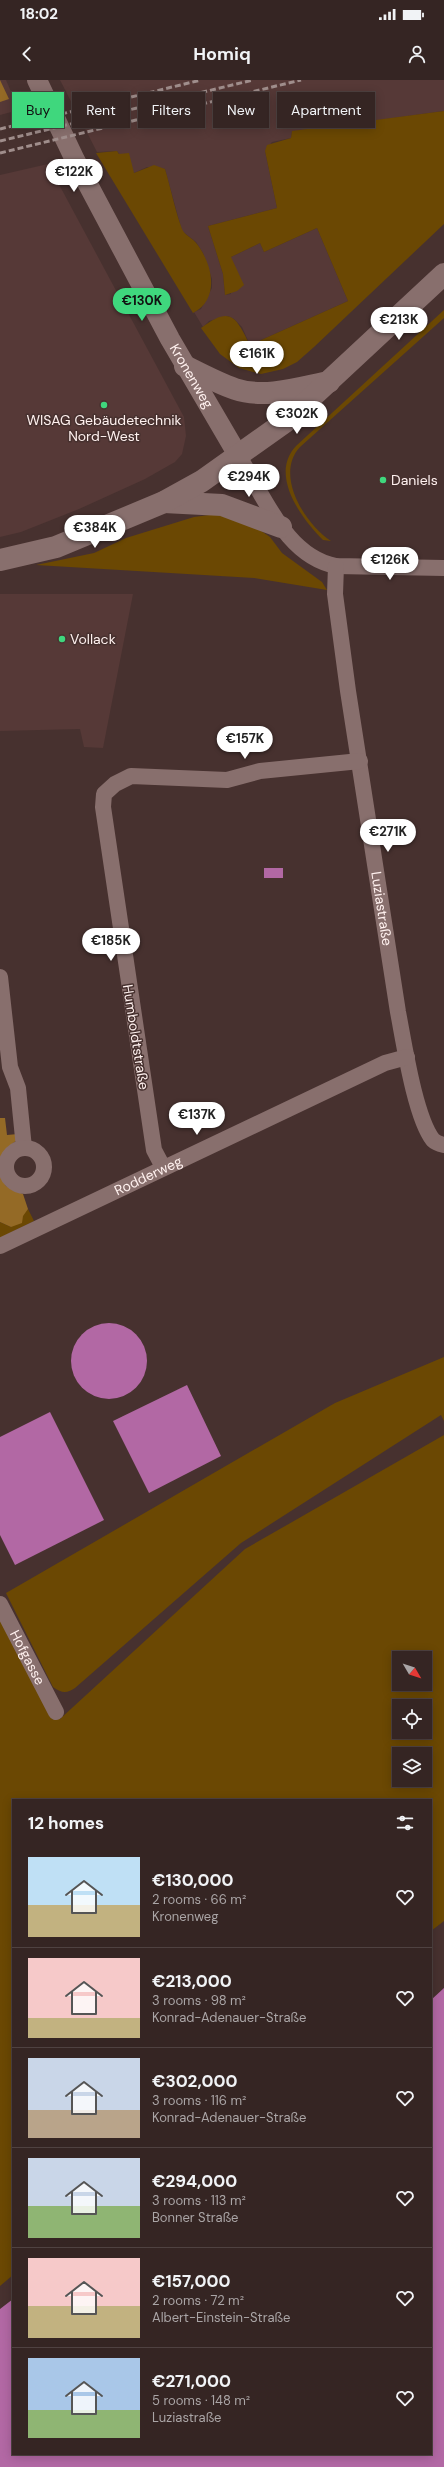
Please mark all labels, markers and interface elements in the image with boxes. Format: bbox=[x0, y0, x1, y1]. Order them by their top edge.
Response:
text: 18:02 bbox=[20, 4, 58, 24]
text: Homiq bbox=[193, 42, 251, 66]
icon: back bbox=[16, 43, 38, 65]
icon: person bbox=[406, 43, 428, 65]
chip: Buy bbox=[12, 92, 64, 128]
chip: Rent bbox=[72, 92, 130, 128]
chip: Filters bbox=[138, 92, 205, 128]
chip: New bbox=[213, 92, 269, 128]
chip: Apartment bbox=[277, 92, 375, 128]
pin: €122K bbox=[46, 159, 102, 193]
text: €122K bbox=[55, 163, 93, 180]
pin: €130K bbox=[114, 288, 170, 322]
text: €130K bbox=[122, 292, 162, 309]
pin: €213K bbox=[371, 307, 427, 341]
text: €213K bbox=[380, 311, 418, 328]
street label: Kronenweg bbox=[166, 340, 218, 412]
pin: €161K bbox=[229, 341, 285, 375]
text: €161K bbox=[239, 345, 275, 362]
marker: WISAG Gebäudetechnik Nord-West bbox=[99, 400, 109, 410]
pin: €302K bbox=[269, 401, 325, 435]
text: €302K bbox=[275, 405, 319, 422]
place label: WISAG Gebäudetechnik Nord-West bbox=[26, 411, 182, 445]
pin: €294K bbox=[221, 464, 277, 498]
text: €294K bbox=[228, 468, 270, 485]
place label: Daniels bbox=[391, 471, 438, 489]
marker: Daniels bbox=[378, 475, 388, 485]
pin: €384K bbox=[67, 515, 123, 549]
text: €384K bbox=[73, 519, 117, 536]
pin: €126K bbox=[362, 547, 418, 581]
text: €126K bbox=[370, 551, 410, 568]
place label: Vollack bbox=[70, 630, 116, 648]
marker: Vollack bbox=[57, 634, 67, 644]
pin: €157K bbox=[217, 726, 273, 760]
text: €157K bbox=[226, 730, 264, 747]
pin: €271K bbox=[360, 819, 416, 853]
text: €271K bbox=[369, 823, 407, 840]
street label: Luziastraße bbox=[367, 870, 397, 947]
pin: €185K bbox=[83, 928, 139, 962]
text: €185K bbox=[91, 932, 131, 949]
street label: Humboldtstraße bbox=[119, 983, 153, 1091]
pin: €137K bbox=[169, 1102, 225, 1136]
text: €137K bbox=[178, 1106, 216, 1123]
street label: Rodderweg bbox=[111, 1152, 185, 1199]
street label: Hofgasse bbox=[6, 1627, 49, 1688]
north arrow bbox=[392, 1651, 432, 1691]
map controls bbox=[392, 1651, 432, 1787]
button: locate bbox=[392, 1699, 432, 1739]
button: layers bbox=[392, 1747, 432, 1787]
text: 12 homes bbox=[28, 1812, 104, 1834]
icon: filters bbox=[394, 1812, 416, 1834]
text: €130,000 bbox=[152, 1869, 233, 1891]
icon: home bbox=[60, 1873, 108, 1921]
icon: heart bbox=[394, 1886, 416, 1908]
text: 2 rooms · 66 m² bbox=[152, 1891, 246, 1908]
text: Kronenweg bbox=[152, 1908, 218, 1925]
text: €213,000 bbox=[152, 1970, 232, 1992]
icon: home bbox=[60, 1974, 108, 2022]
icon: heart bbox=[394, 1987, 416, 2009]
text: 3 rooms · 98 m² bbox=[152, 1992, 246, 2009]
text: Konrad-Adenauer-Straße bbox=[152, 2009, 306, 2026]
text: €302,000 bbox=[152, 2070, 237, 2092]
icon: home bbox=[60, 2074, 108, 2122]
icon: heart bbox=[394, 2087, 416, 2109]
text: 3 rooms · 116 m² bbox=[152, 2092, 246, 2109]
text: Konrad-Adenauer-Straße bbox=[152, 2109, 306, 2126]
text: €294,000 bbox=[152, 2170, 237, 2192]
icon: home bbox=[60, 2174, 108, 2222]
icon: heart bbox=[394, 2187, 416, 2209]
text: 3 rooms · 113 m² bbox=[152, 2192, 246, 2209]
text: Bonner Straße bbox=[152, 2209, 238, 2226]
text: €157,000 bbox=[152, 2270, 230, 2292]
icon: home bbox=[60, 2274, 108, 2322]
icon: heart bbox=[394, 2287, 416, 2309]
text: 2 rooms · 72 m² bbox=[152, 2292, 244, 2309]
text: Albert-Einstein-Straße bbox=[152, 2309, 290, 2326]
text: €271,000 bbox=[152, 2370, 231, 2392]
icon: home bbox=[60, 2374, 108, 2422]
icon: heart bbox=[394, 2387, 416, 2409]
text: 5 rooms · 148 m² bbox=[152, 2392, 250, 2409]
text: Luziastraße bbox=[152, 2409, 221, 2426]

